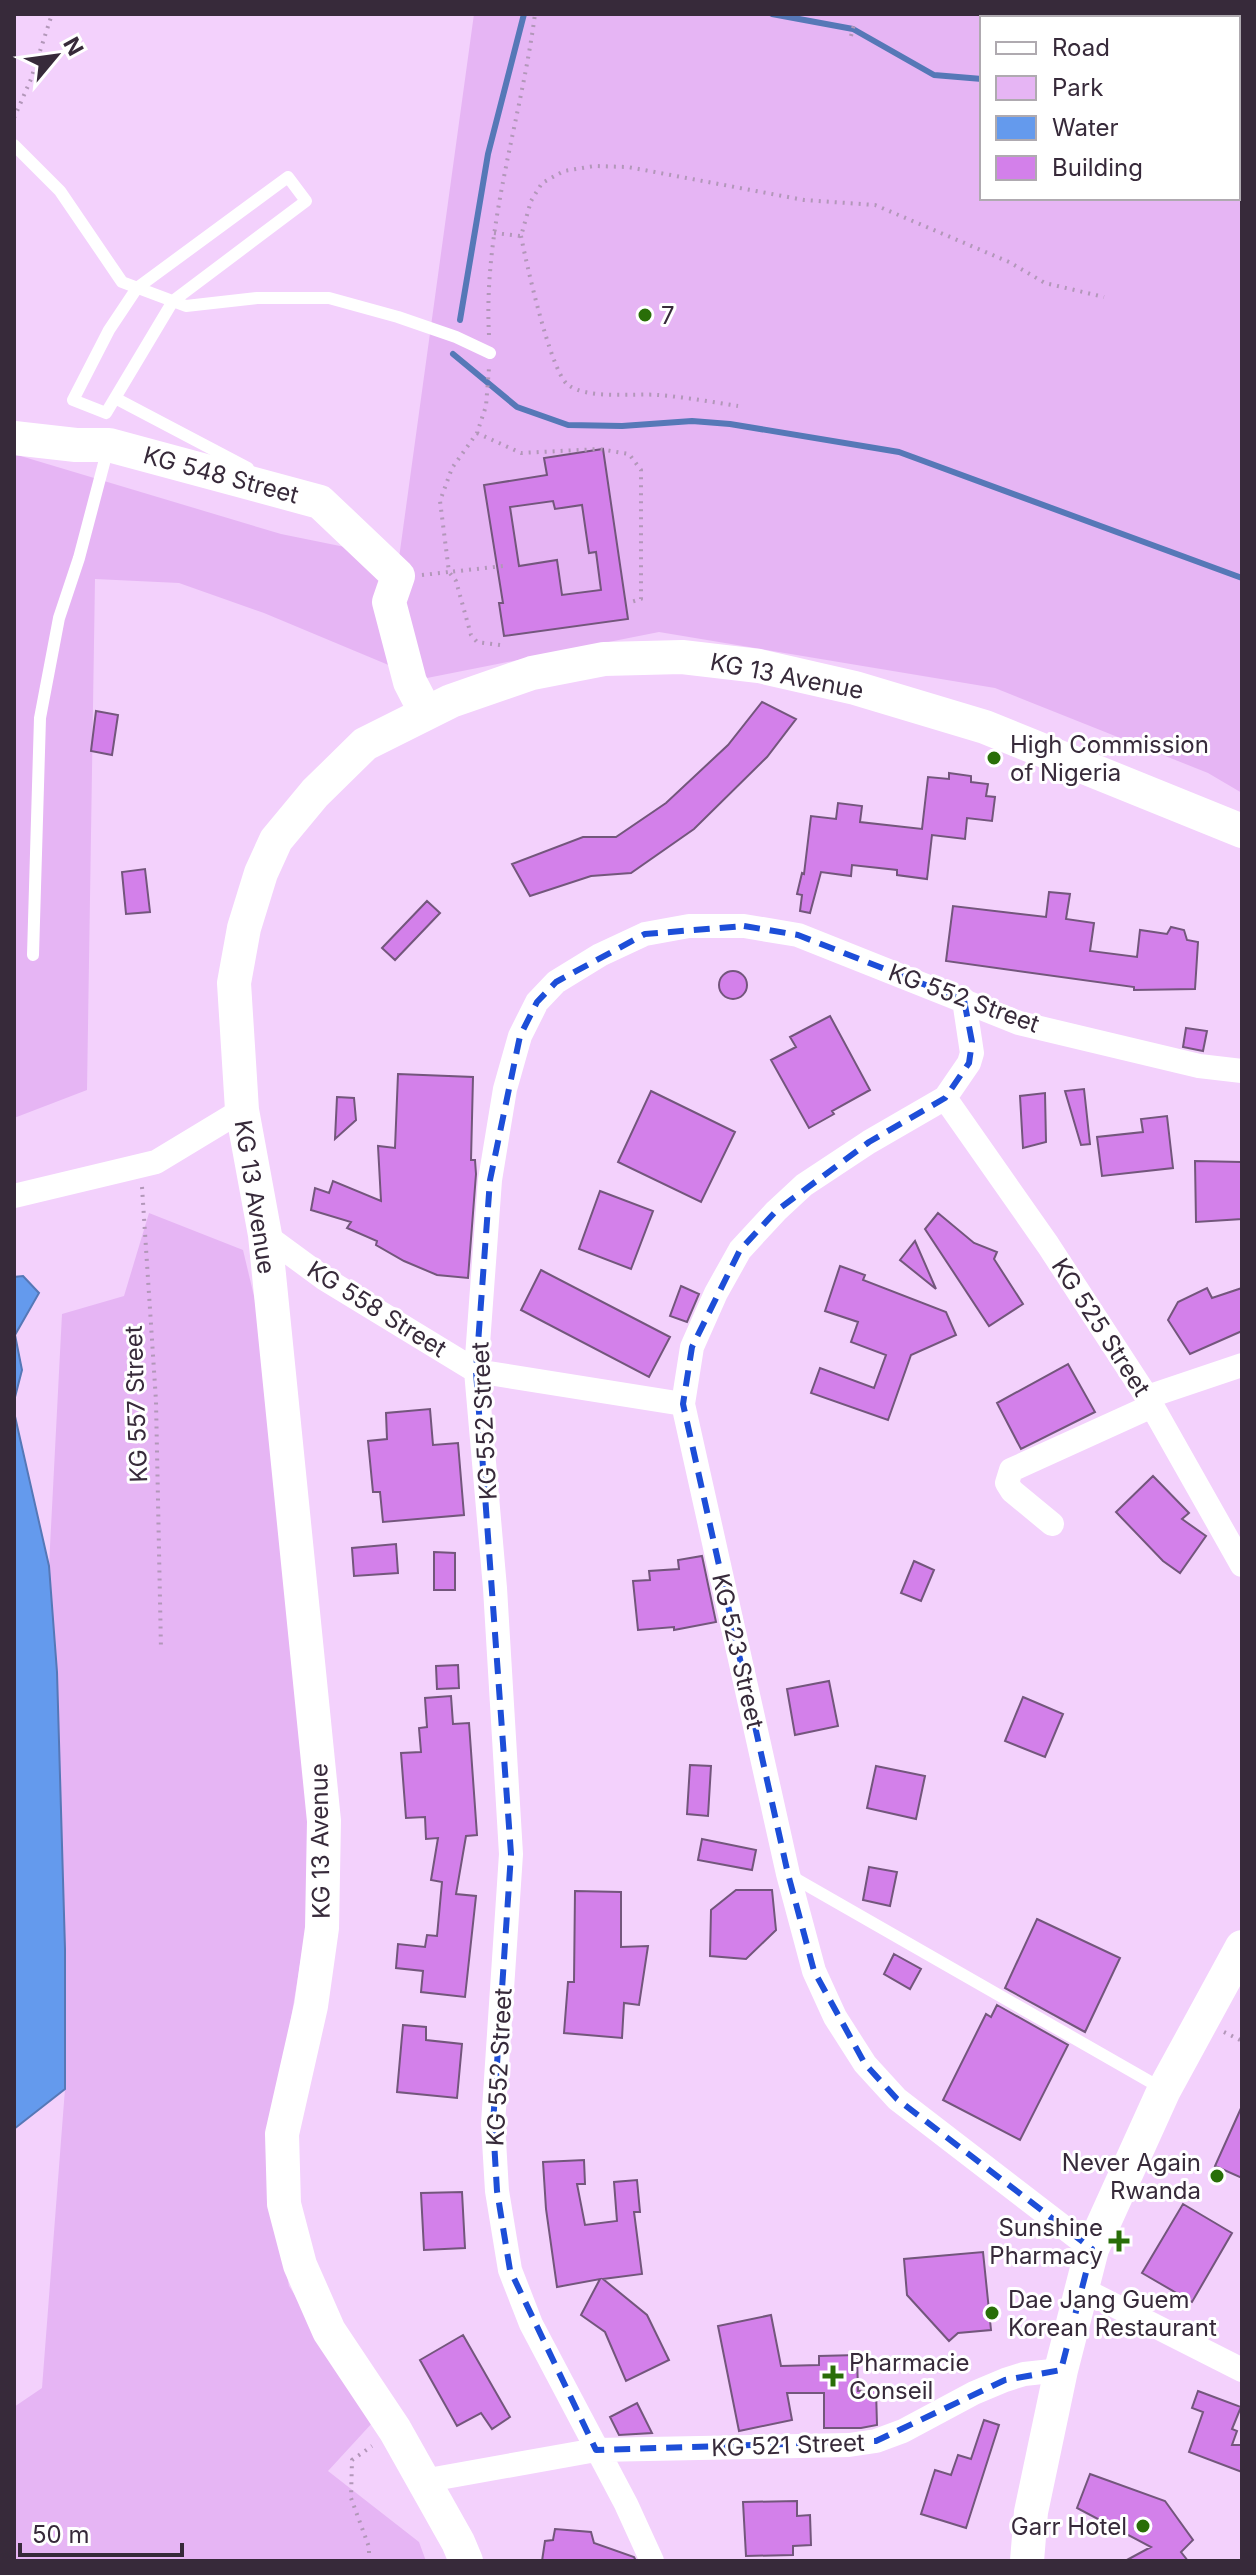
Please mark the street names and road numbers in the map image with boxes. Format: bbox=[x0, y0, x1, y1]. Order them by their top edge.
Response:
street label: KG 548 Street bbox=[140, 440, 302, 510]
street label: KG 13 Avenue bbox=[708, 647, 866, 705]
street label: KG 552 Street bbox=[885, 957, 1043, 1039]
street label: KG 13 Avenue bbox=[229, 1118, 281, 1276]
street label: KG 525 Street bbox=[1046, 1253, 1156, 1401]
street label: KG 558 Street bbox=[302, 1255, 452, 1363]
street label: KG 557 Street bbox=[119, 1325, 153, 1483]
street label: KG 552 Street bbox=[465, 1341, 503, 1501]
street label: KG 523 Street bbox=[706, 1571, 770, 1732]
street label: KG 13 Avenue bbox=[304, 1763, 336, 1919]
street label: KG 552 Street bbox=[480, 1987, 518, 2147]
street label: KG 521 Street bbox=[711, 2428, 865, 2462]

